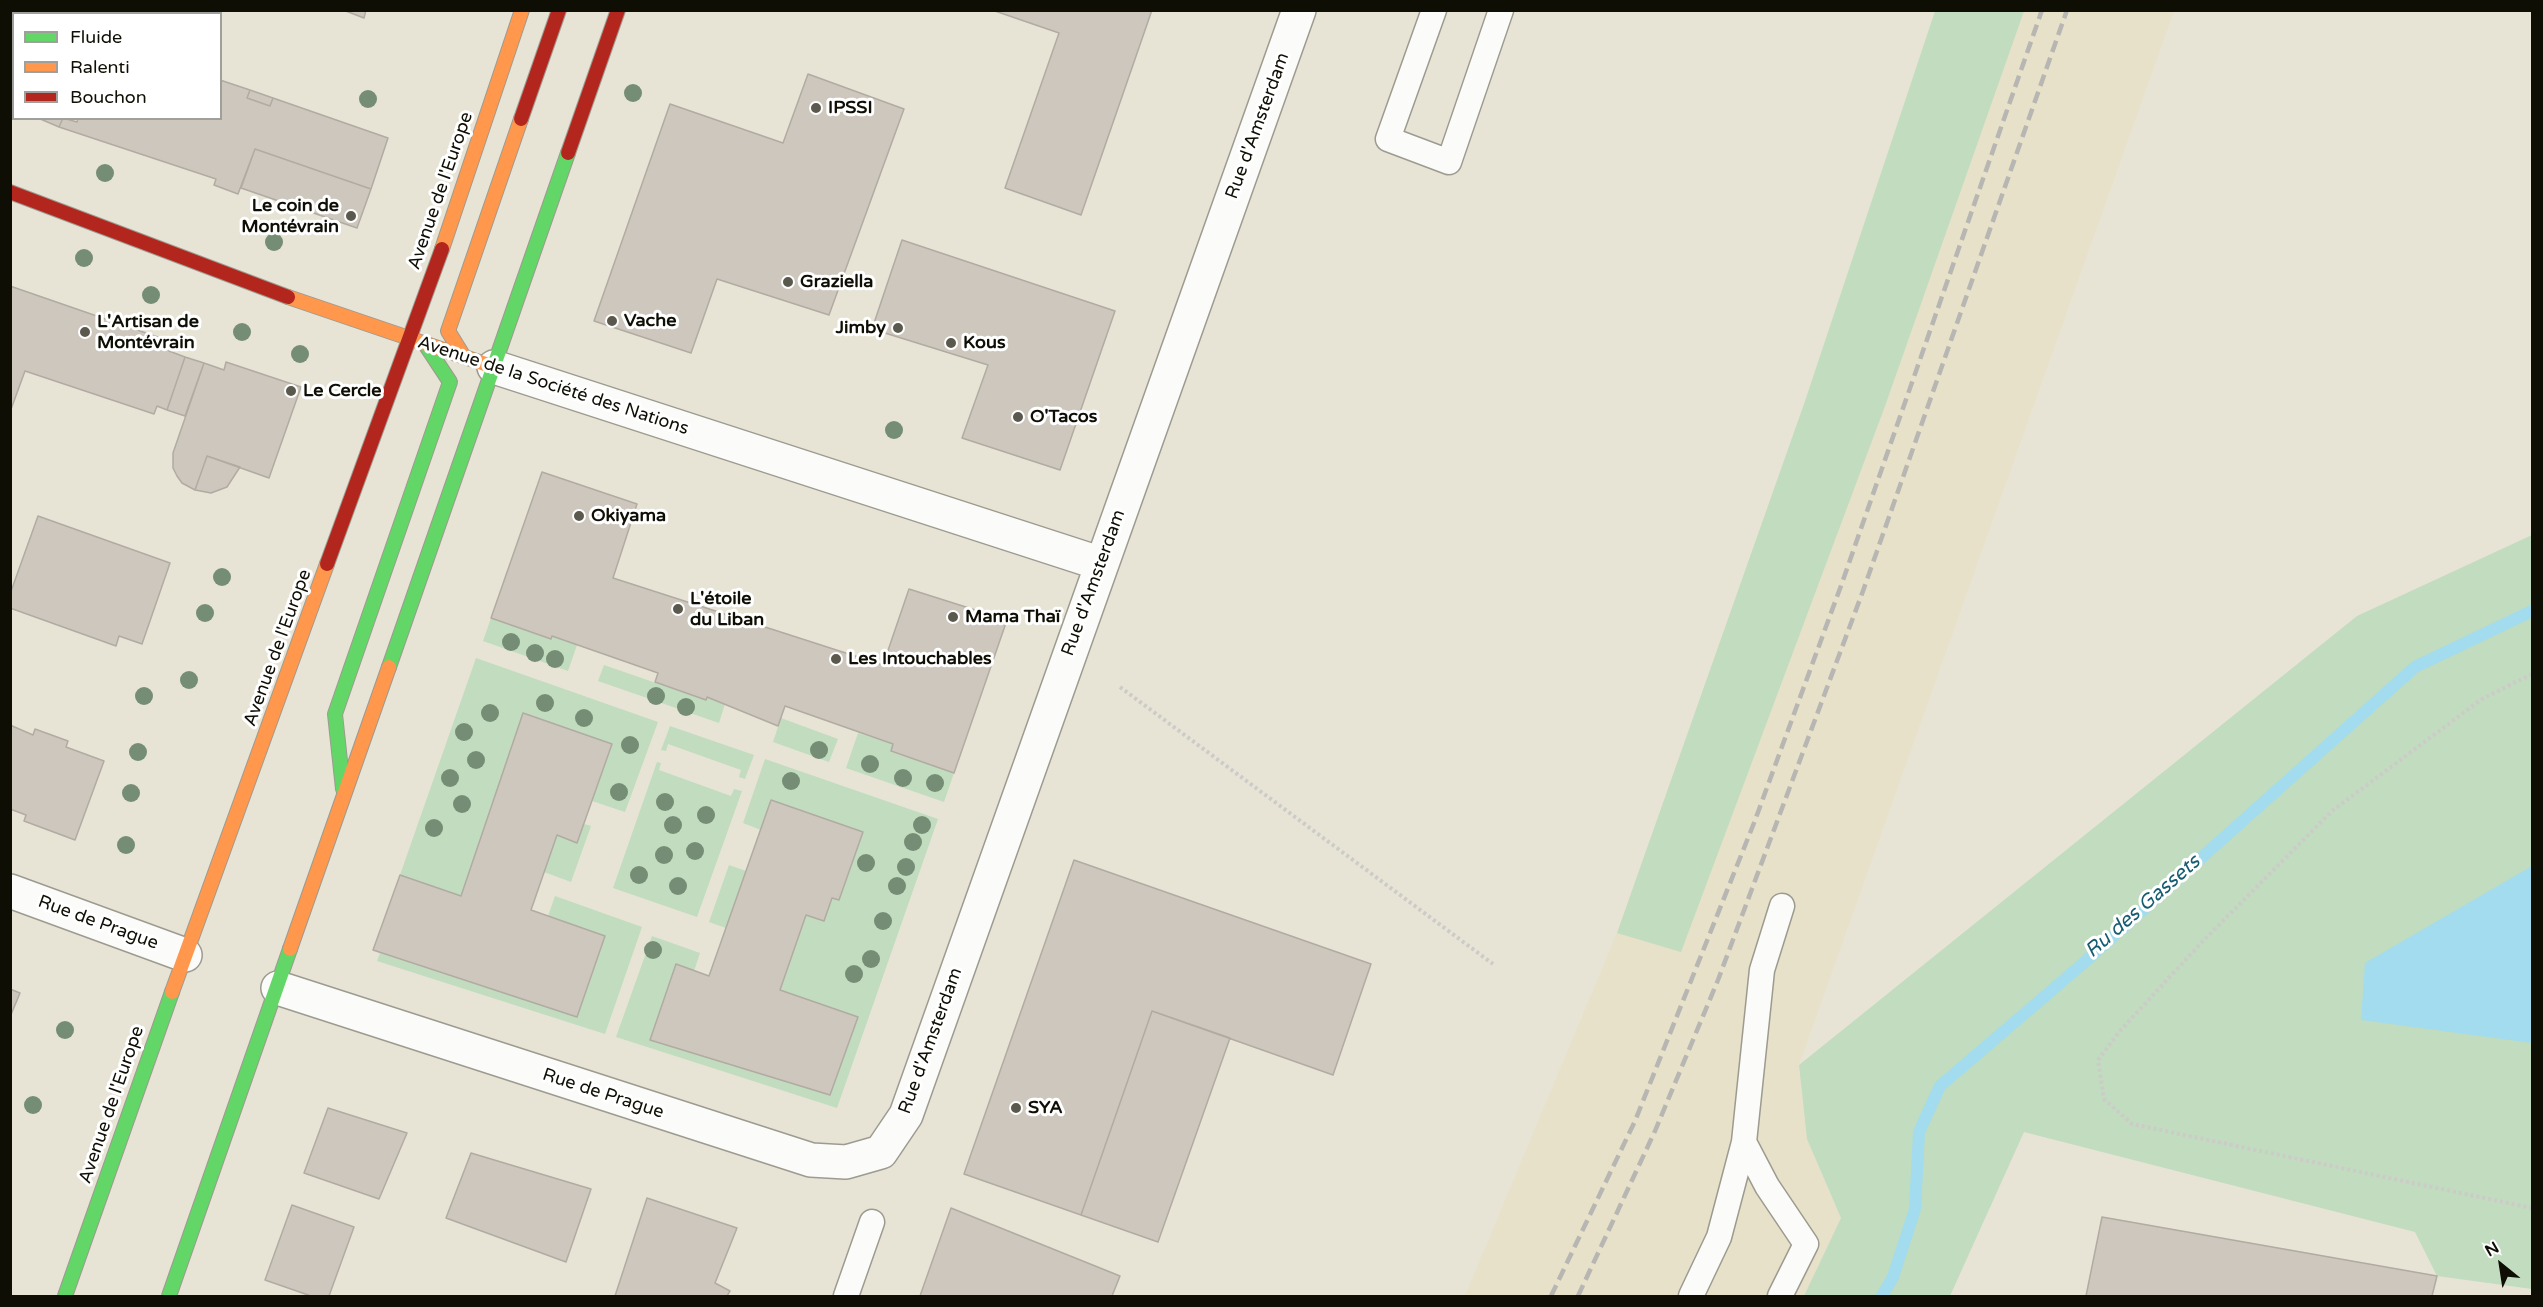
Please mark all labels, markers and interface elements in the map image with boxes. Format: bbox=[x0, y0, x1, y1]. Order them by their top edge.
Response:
legend bbox=[12, 12, 222, 120]
text: Fluide bbox=[70, 26, 122, 48]
street label: Rue d'Amsterdam bbox=[1222, 50, 1294, 202]
text: Ralenti bbox=[70, 56, 130, 78]
text: Bouchon bbox=[70, 86, 147, 108]
place label: IPSSI bbox=[828, 97, 873, 119]
marker: IPSSI bbox=[809, 101, 823, 115]
street label: Avenue de l'Europe bbox=[404, 109, 478, 273]
place label: Le coin de Montévrain bbox=[241, 195, 339, 238]
marker: Le coin de Montévrain bbox=[344, 209, 358, 223]
place label: Graziella bbox=[800, 271, 873, 293]
marker: Graziella bbox=[781, 275, 795, 289]
place label: Vache bbox=[624, 310, 676, 332]
place label: L'Artisan de Montévrain bbox=[97, 311, 199, 354]
marker: Vache bbox=[605, 314, 619, 328]
place label: Jimby bbox=[836, 317, 886, 339]
marker: Jimby bbox=[891, 321, 905, 335]
marker: L'Artisan de Montévrain bbox=[78, 325, 92, 339]
street label: Avenue de la Société des Nations bbox=[415, 332, 691, 440]
place label: Kous bbox=[963, 332, 1006, 354]
marker: Kous bbox=[944, 336, 958, 350]
place label: Le Cercle bbox=[303, 380, 382, 402]
marker: Le Cercle bbox=[284, 384, 298, 398]
place label: O'Tacos bbox=[1030, 406, 1097, 428]
marker: O'Tacos bbox=[1011, 410, 1025, 424]
place label: Okiyama bbox=[591, 505, 666, 527]
street label: Rue d'Amsterdam bbox=[1058, 507, 1130, 659]
marker: Okiyama bbox=[572, 509, 586, 523]
street label: Avenue de l'Europe bbox=[240, 567, 316, 729]
place label: L'étoile du Liban bbox=[690, 588, 764, 630]
marker: L'étoile du Liban bbox=[671, 602, 685, 616]
place label: Mama Thaï bbox=[965, 606, 1060, 628]
marker: Mama Thaï bbox=[946, 610, 960, 624]
place label: Les Intouchables bbox=[848, 648, 992, 670]
marker: Les Intouchables bbox=[829, 652, 843, 666]
water label: Ru des Gassets bbox=[2081, 851, 2205, 963]
street label: Rue de Prague bbox=[35, 891, 161, 955]
street label: Rue d'Amsterdam bbox=[895, 965, 967, 1117]
street label: Avenue de l'Europe bbox=[75, 1023, 149, 1187]
street label: Rue de Prague bbox=[540, 1064, 666, 1124]
place label: SYA bbox=[1028, 1097, 1063, 1119]
marker: SYA bbox=[1009, 1101, 1023, 1115]
north arrow bbox=[2471, 1235, 2531, 1295]
text: N bbox=[2481, 1238, 2503, 1261]

